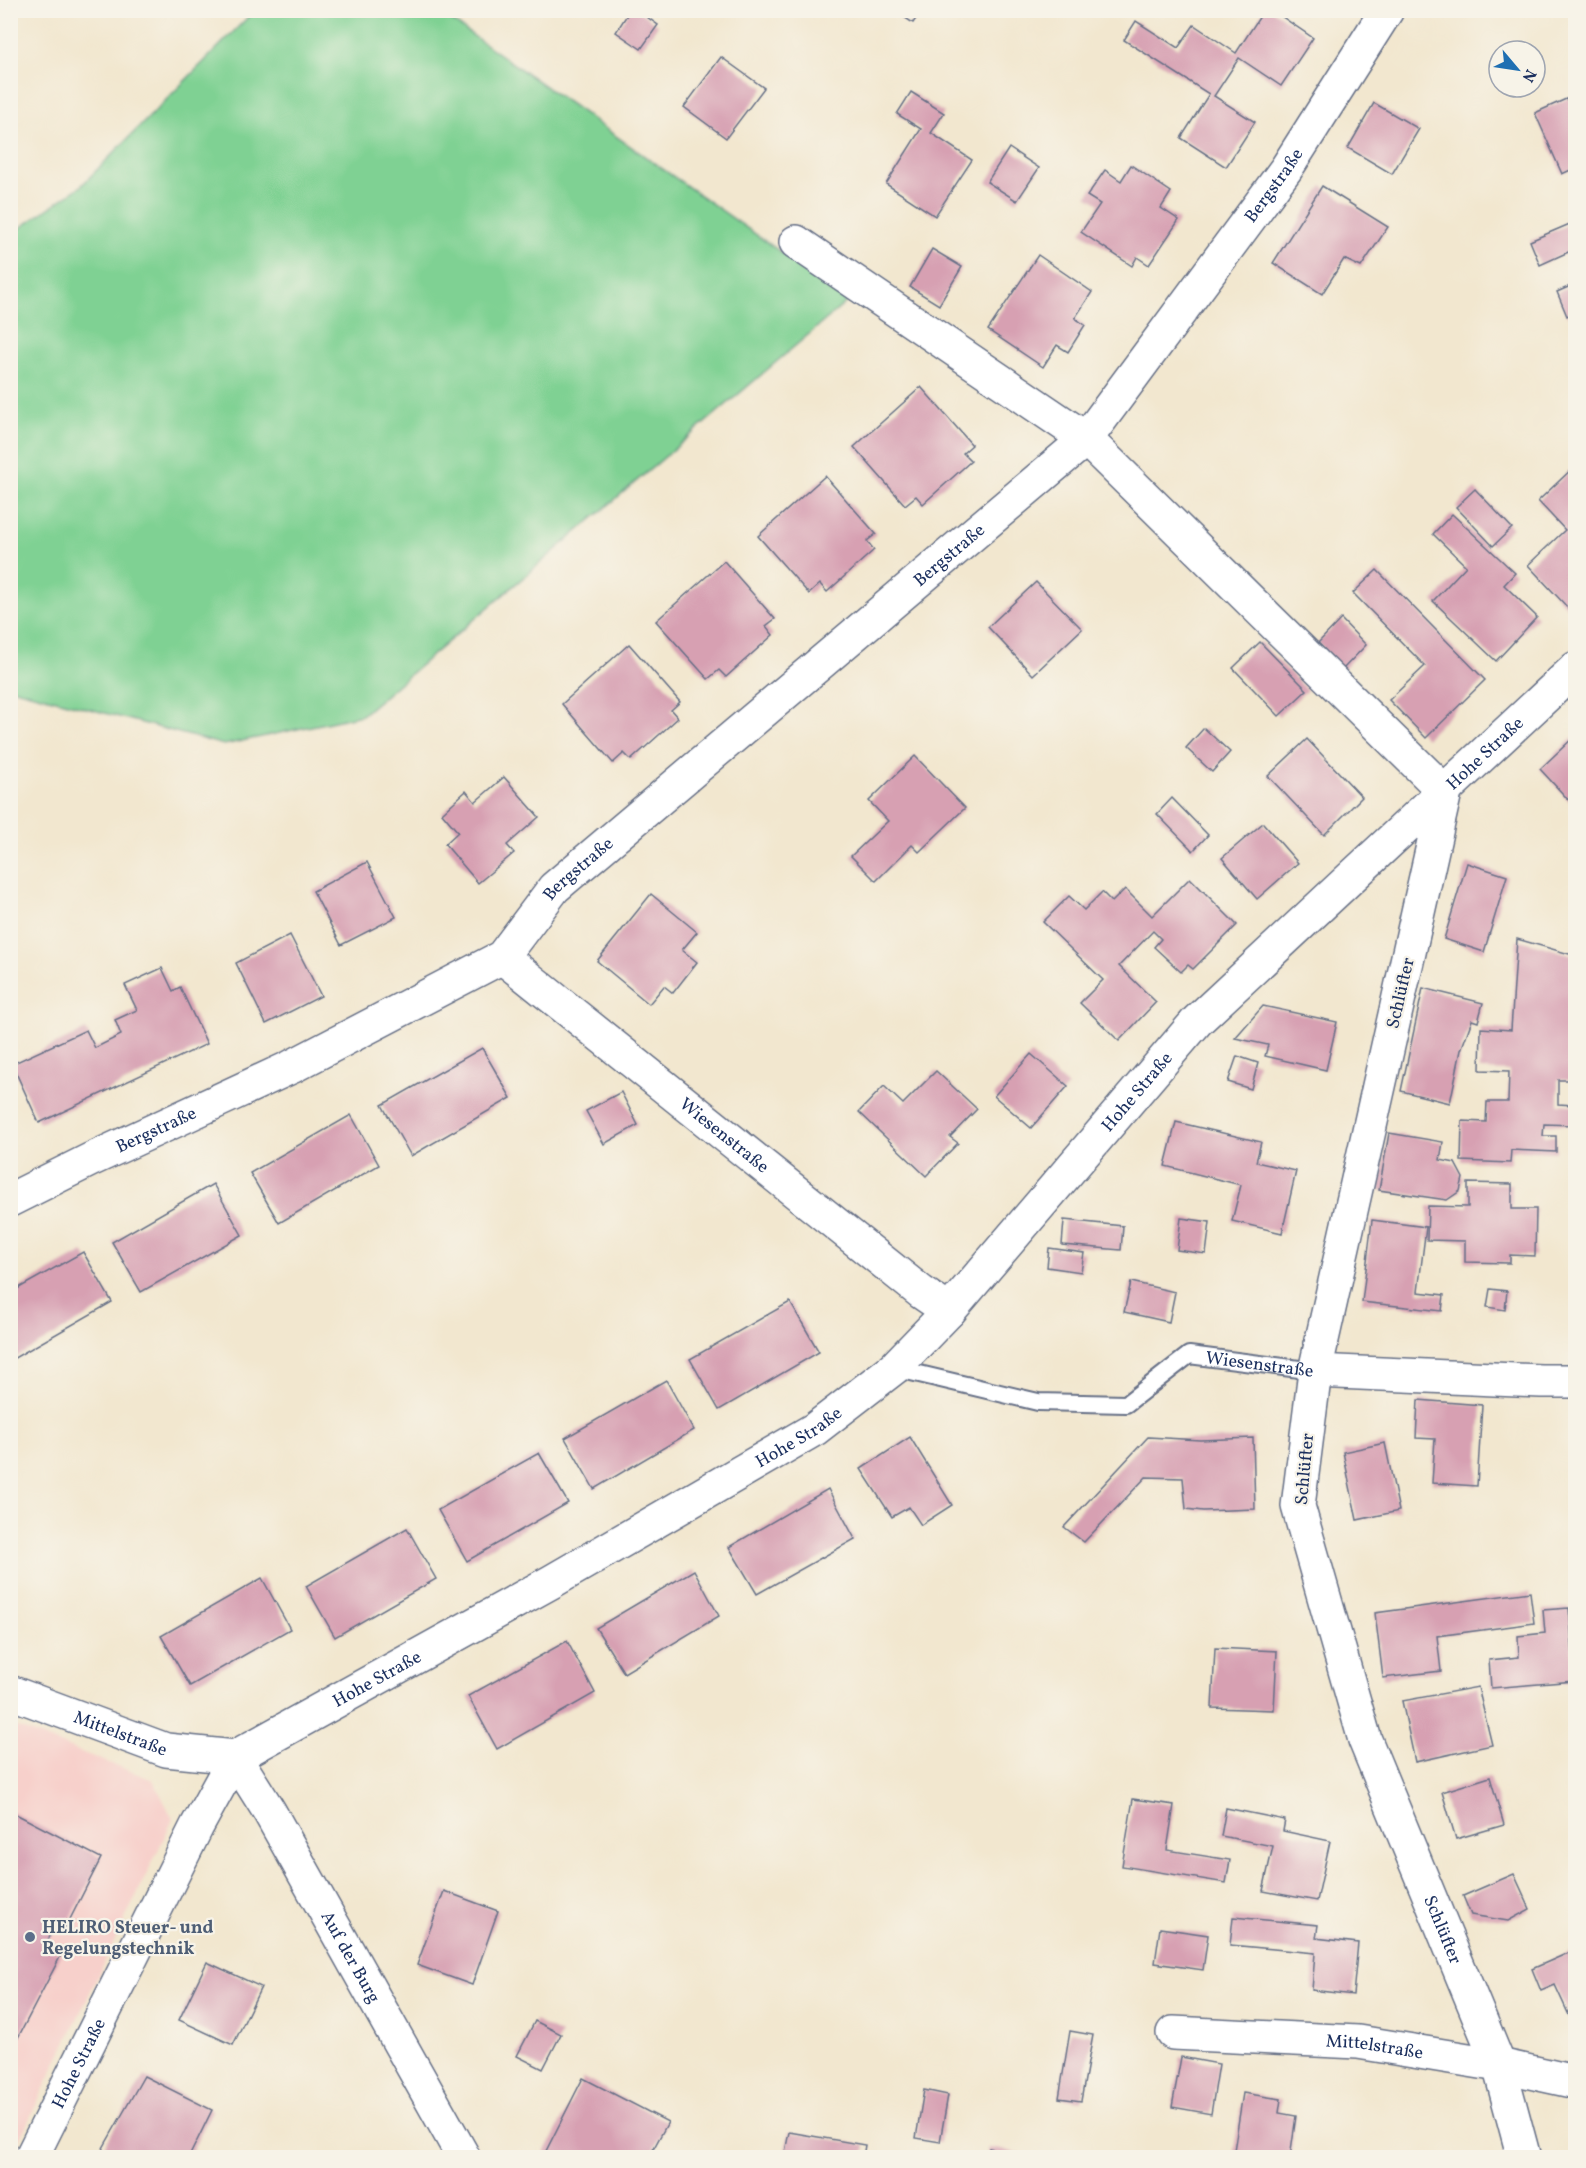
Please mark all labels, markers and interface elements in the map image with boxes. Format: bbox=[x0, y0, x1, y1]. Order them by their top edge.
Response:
north arrow bbox=[1487, 39, 1547, 99]
text: N bbox=[1516, 65, 1541, 86]
street label: Bergstraße bbox=[1239, 144, 1310, 228]
street label: Bergstraße bbox=[909, 518, 991, 593]
street label: Hohe Straße bbox=[1441, 712, 1530, 797]
street label: Bergstraße bbox=[538, 832, 620, 906]
street label: Schlüfter bbox=[1381, 955, 1422, 1031]
street label: Hohe Straße bbox=[1096, 1047, 1179, 1138]
street label: Wiesenstraße bbox=[674, 1093, 774, 1180]
street label: Bergstraße bbox=[112, 1101, 201, 1160]
street label: Wiesenstraße bbox=[1204, 1346, 1315, 1385]
street label: Hohe Straße bbox=[751, 1402, 848, 1475]
street label: Schlüfter bbox=[1290, 1432, 1321, 1506]
street label: Hohe Straße bbox=[329, 1645, 426, 1714]
street label: Mittelstraße bbox=[70, 1706, 170, 1763]
street label: Schlüfter bbox=[1416, 1892, 1467, 1969]
street label: Auf der Burg bbox=[314, 1907, 385, 2008]
place label: HELIRO Steuer- und Regelungstechnik bbox=[42, 1916, 213, 1962]
marker: HELIRO Steuer- und Regelungstechnik bbox=[23, 1930, 37, 1944]
street label: Hohe Straße bbox=[47, 2014, 113, 2113]
street label: Mittelstraße bbox=[1325, 2029, 1425, 2066]

